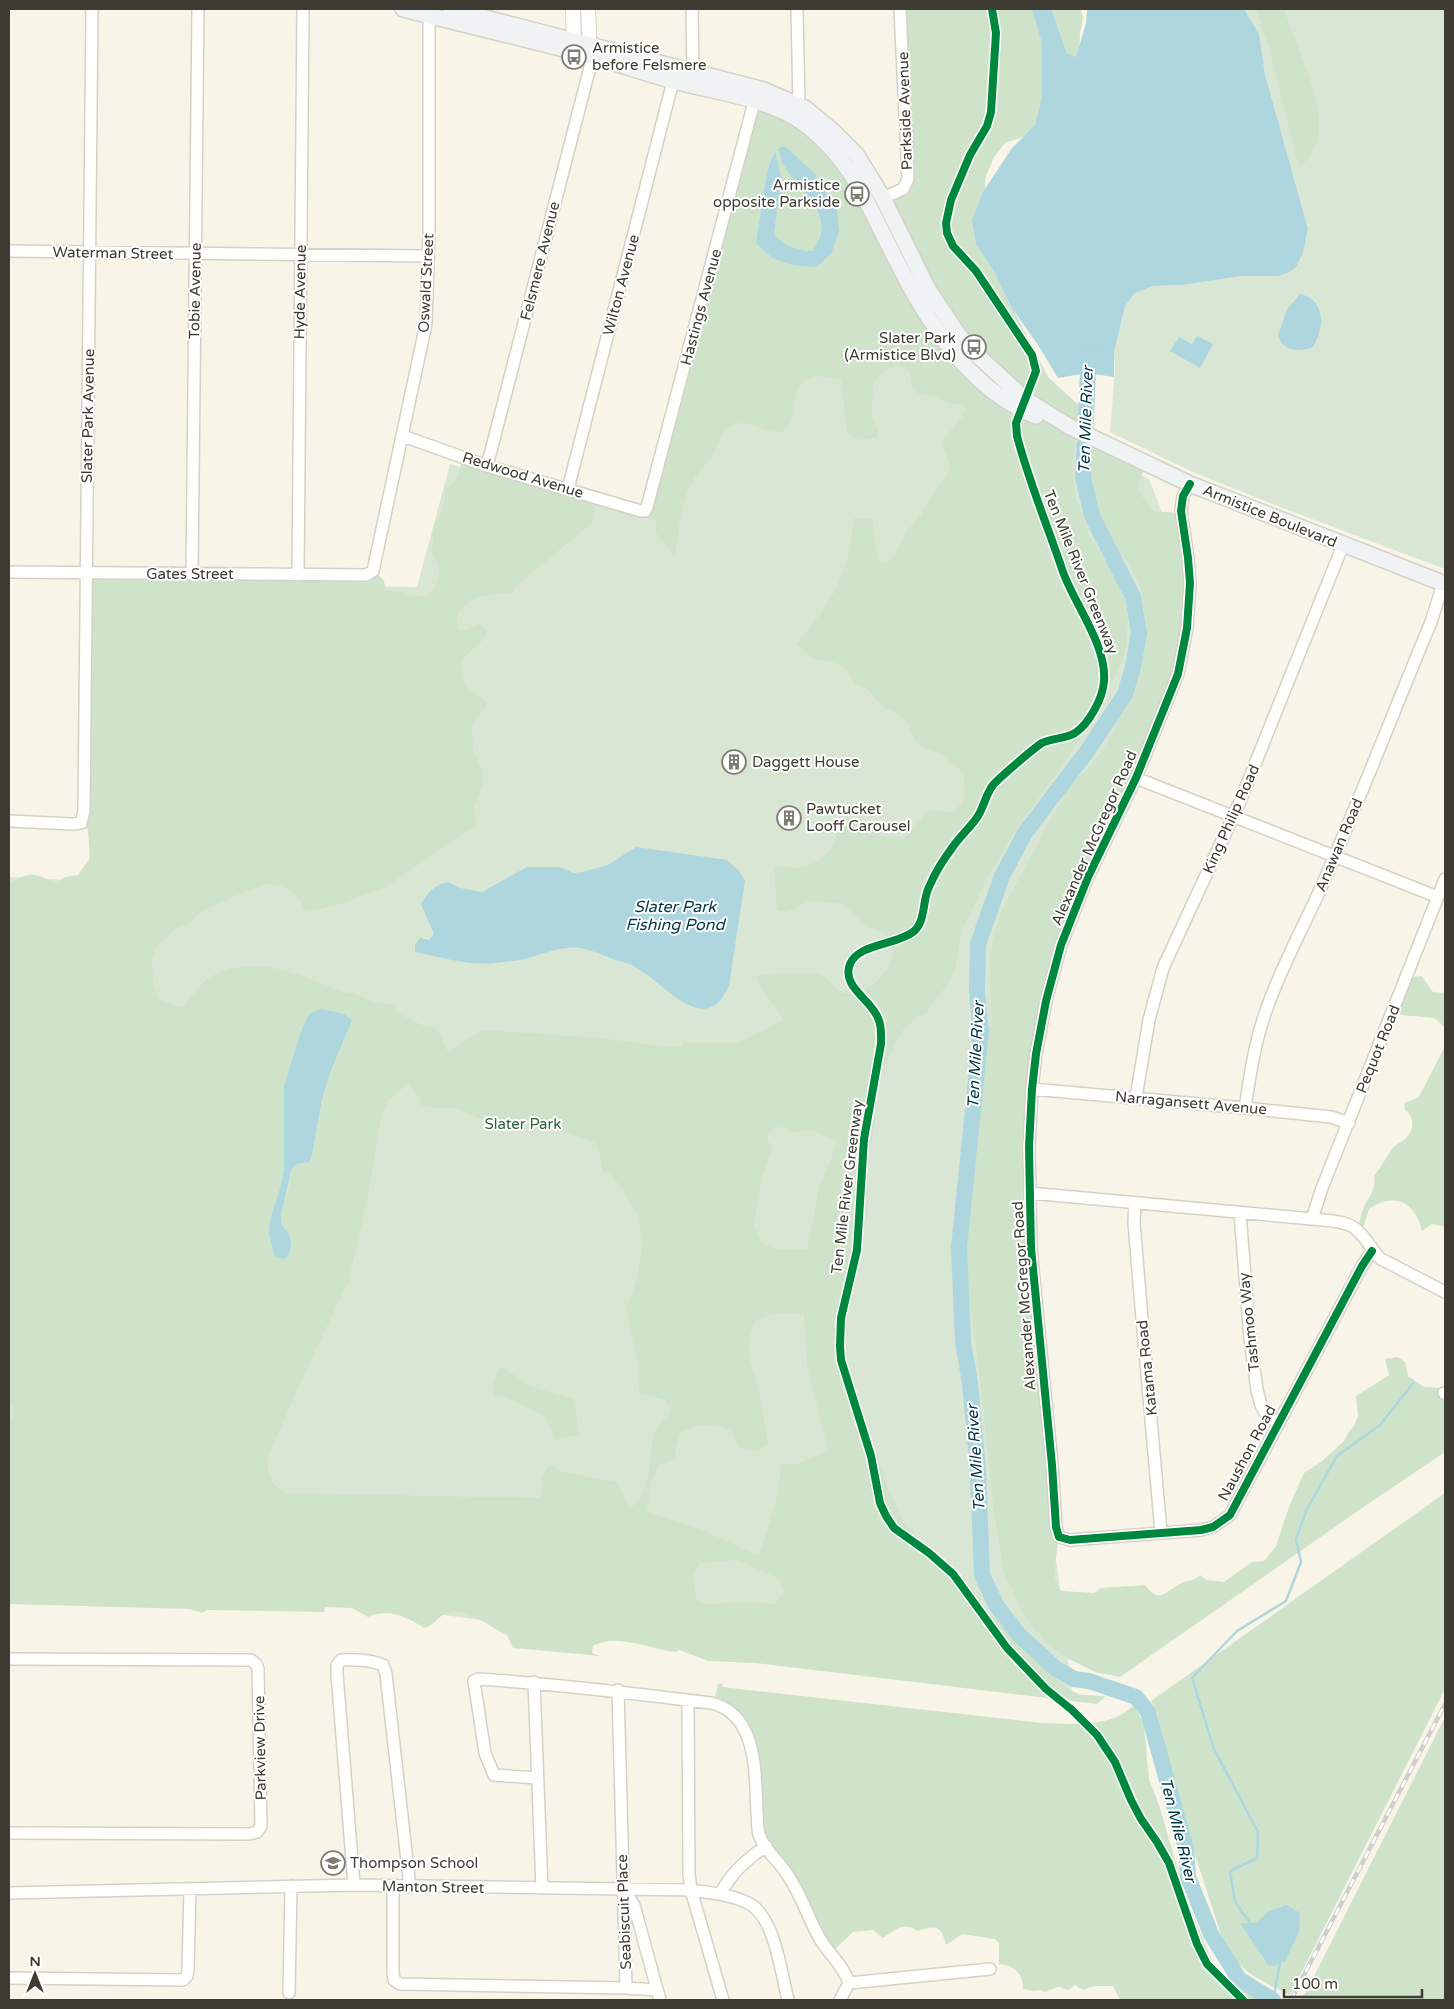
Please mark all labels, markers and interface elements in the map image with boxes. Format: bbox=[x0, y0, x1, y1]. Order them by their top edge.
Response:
place label: Armistice before Felsmere bbox=[592, 39, 707, 74]
bus stop icon: Armistice before Felsmere bbox=[561, 44, 587, 70]
street label: Parkside Avenue bbox=[894, 51, 916, 171]
place label: Armistice opposite Parkside bbox=[713, 176, 840, 211]
bus stop icon: Armistice opposite Parkside bbox=[844, 181, 870, 207]
street label: Felsmere Avenue bbox=[517, 200, 563, 322]
street label: Wilton Avenue bbox=[599, 232, 643, 338]
street label: Oswald Street bbox=[414, 233, 438, 333]
street label: Waterman Street bbox=[52, 243, 174, 263]
street label: Tobie Avenue bbox=[185, 243, 205, 339]
street label: Hyde Avenue bbox=[290, 245, 310, 339]
street label: Hastings Avenue bbox=[677, 247, 725, 367]
place label: Slater Park (Armistice Blvd) bbox=[844, 329, 956, 364]
bus stop icon: Slater Park (Armistice Blvd) bbox=[961, 334, 987, 360]
street label: Slater Park Avenue bbox=[78, 349, 98, 483]
water label: Ten Mile River bbox=[1074, 364, 1098, 474]
street label: Redwood Avenue bbox=[460, 448, 586, 502]
street label: Armistice Boulevard bbox=[1200, 481, 1340, 551]
street label: Ten Mile River Greenway bbox=[1040, 487, 1122, 657]
street label: Gates Street bbox=[146, 565, 234, 583]
street label: Alexander McGregor Road bbox=[1047, 748, 1141, 928]
building icon: Daggett House bbox=[721, 749, 747, 775]
place label: Daggett House bbox=[752, 753, 859, 771]
street label: King Philip Road bbox=[1199, 762, 1263, 876]
street label: Anawan Road bbox=[1311, 796, 1367, 894]
place label: Pawtucket Looff Carousel bbox=[806, 800, 910, 835]
building icon: Pawtucket Looff Carousel bbox=[776, 805, 802, 831]
water label: Slater Park Fishing Pond bbox=[625, 897, 726, 935]
water label: Ten Mile River bbox=[963, 999, 989, 1109]
street label: Pequot Road bbox=[1352, 1002, 1404, 1096]
street label: Narragansett Avenue bbox=[1114, 1087, 1268, 1119]
street label: Ten Mile River Greenway bbox=[827, 1099, 867, 1275]
park label: Slater Park bbox=[485, 1115, 561, 1133]
street label: Alexander McGregor Road bbox=[1008, 1201, 1040, 1391]
street label: Tashmoo Way bbox=[1235, 1272, 1263, 1372]
street label: Katama Road bbox=[1133, 1319, 1161, 1417]
water label: Ten Mile River bbox=[962, 1402, 990, 1512]
street label: Naushon Road bbox=[1214, 1402, 1280, 1504]
street label: Parkview Drive bbox=[250, 1695, 270, 1801]
water label: Ten Mile River bbox=[1155, 1776, 1201, 1886]
school or university icon: Thompson School bbox=[320, 1850, 346, 1876]
place label: Thompson School bbox=[350, 1854, 478, 1872]
street label: Seabiscuit Place bbox=[613, 1854, 635, 1970]
street label: Manton Street bbox=[382, 1877, 485, 1897]
north arrow bbox=[10, 1949, 60, 1999]
text: N bbox=[29, 1953, 41, 1970]
scale bar bbox=[1284, 1966, 1422, 1998]
text: 100 m bbox=[1292, 1975, 1338, 1993]

